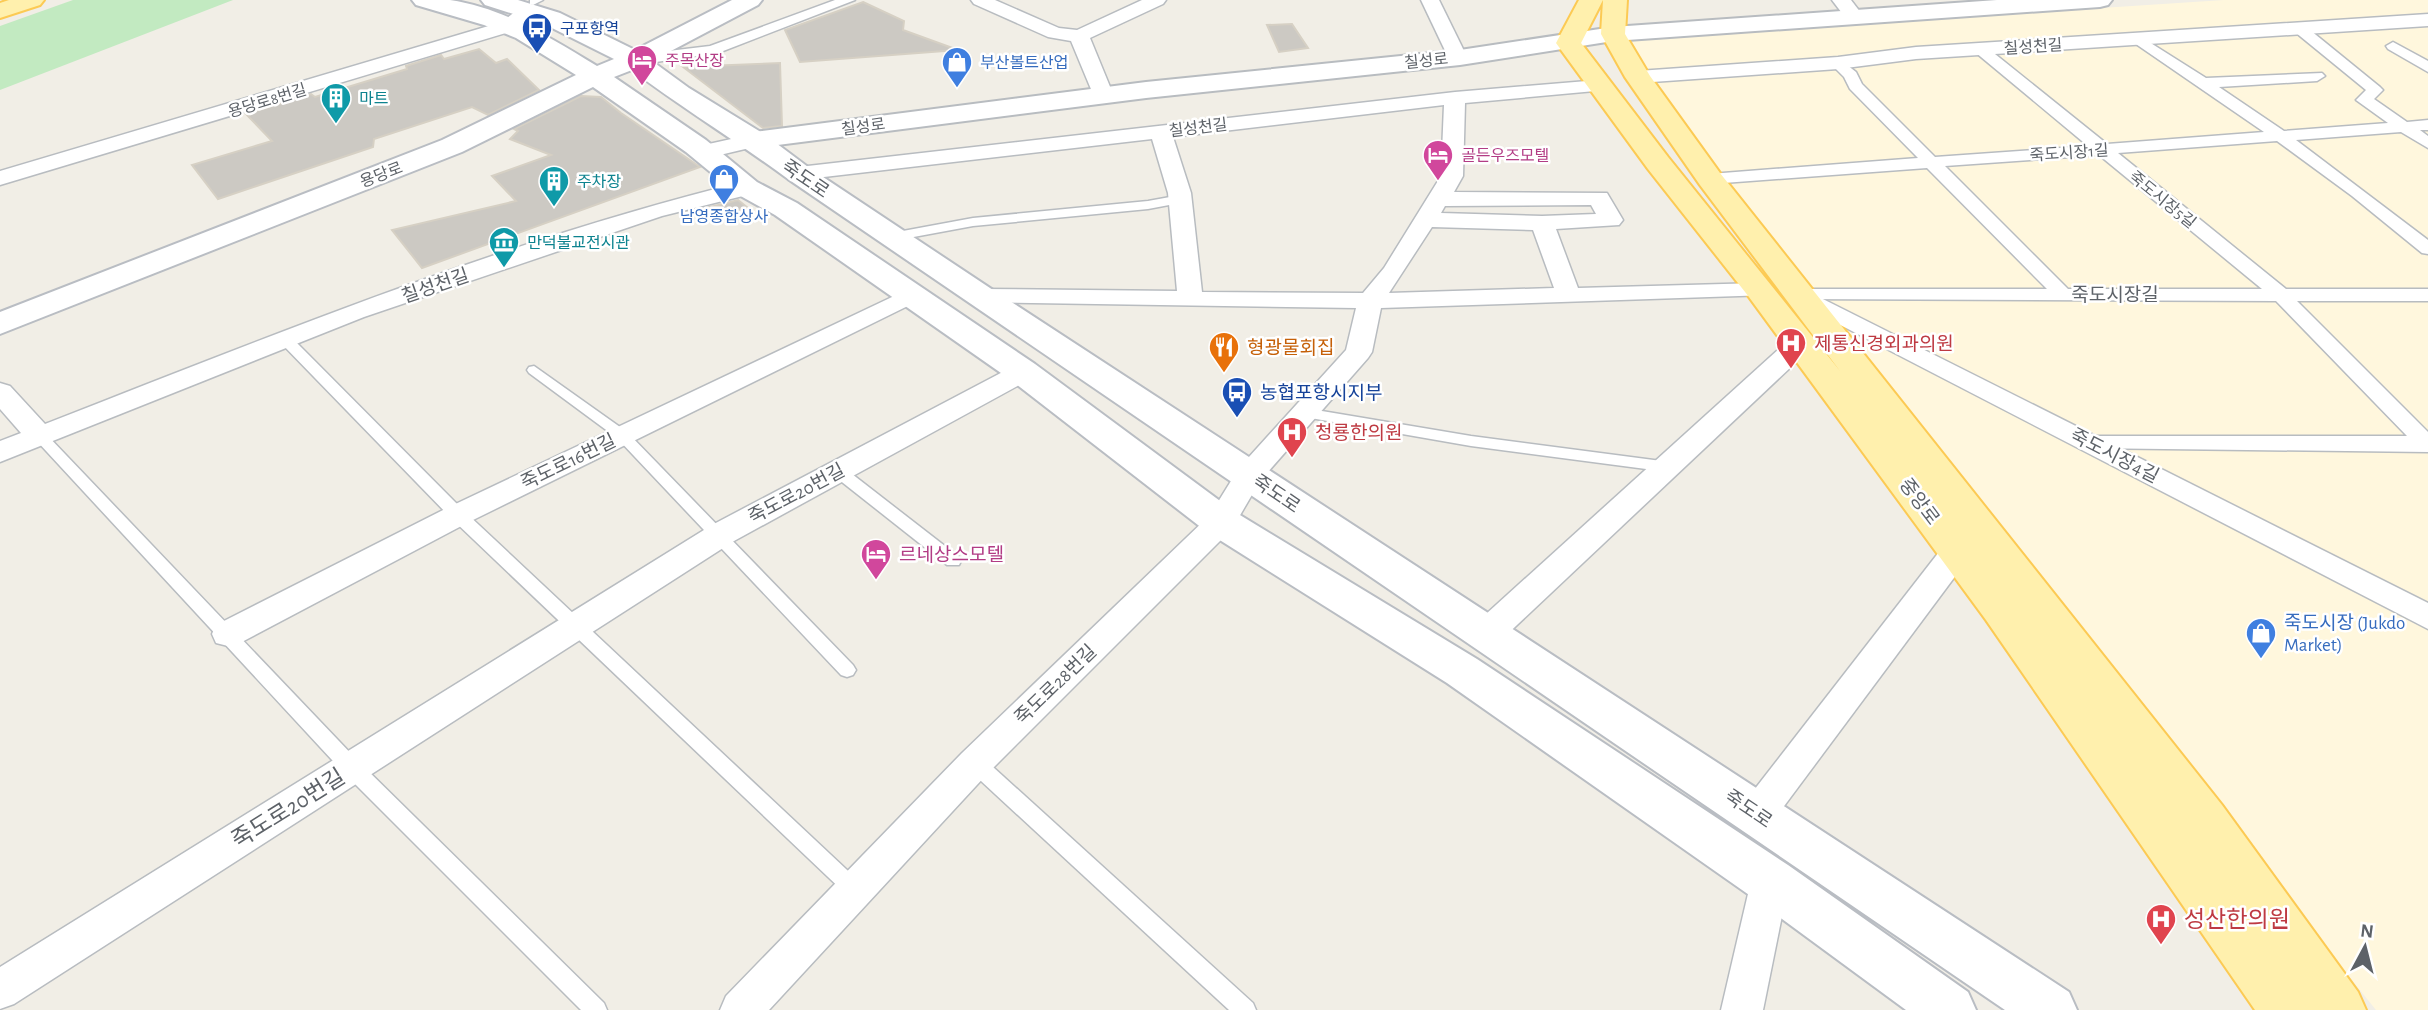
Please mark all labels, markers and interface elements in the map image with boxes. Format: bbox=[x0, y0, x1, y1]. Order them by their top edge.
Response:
bus stop icon: 구포항역 bbox=[520, 11, 554, 55]
place label: 구포항역 bbox=[560, 21, 619, 37]
street label: 칠성천길 bbox=[2003, 36, 2063, 57]
hotel icon: 주목산장 bbox=[625, 43, 659, 87]
shop icon: 부산볼트산업 bbox=[940, 45, 974, 89]
street label: 칠성로 bbox=[1403, 50, 1449, 71]
place label: 주목산장 bbox=[665, 53, 724, 69]
place label: 부산볼트산업 bbox=[980, 55, 1068, 71]
street label: 용당로8번길 bbox=[226, 81, 308, 120]
building icon: 마트 bbox=[319, 81, 353, 125]
place label: 마트 bbox=[359, 91, 388, 107]
street label: 칠성로 bbox=[840, 115, 886, 138]
street label: 칠성천길 bbox=[1168, 115, 1228, 140]
hotel icon: 골든우즈모텔 bbox=[1421, 138, 1455, 182]
street label: 죽도시장1길 bbox=[2029, 142, 2109, 164]
place label: 골든우즈모텔 bbox=[1461, 148, 1549, 164]
street label: 죽도로 bbox=[778, 156, 833, 202]
street label: 용당로 bbox=[358, 159, 405, 190]
shop icon: 남영종합상사 bbox=[707, 162, 741, 206]
building icon: 주차장 bbox=[537, 164, 571, 208]
street label: 죽도시장5길 bbox=[2126, 168, 2199, 231]
place label: 주차장 bbox=[577, 174, 621, 190]
place label: 남영종합상사 bbox=[680, 209, 768, 225]
museum icon: 만덕불교전시관 bbox=[487, 225, 521, 269]
place label: 만덕불교전시관 bbox=[527, 235, 630, 251]
street label: 칠성천길 bbox=[399, 265, 472, 307]
street label: 죽도시장길 bbox=[2071, 285, 2159, 305]
hospital icon: 제통신경외과의원 bbox=[1774, 326, 1808, 370]
restaurant icon: 형광물회집 bbox=[1207, 330, 1241, 374]
place label: 제통신경외과의원 bbox=[1814, 334, 1954, 354]
place label: 형광물회집 bbox=[1247, 338, 1334, 358]
bus stop icon: 농협포항시지부 bbox=[1220, 375, 1254, 419]
place label: 농협포항시지부 bbox=[1260, 383, 1382, 403]
hospital icon: 청룡한의원 bbox=[1275, 415, 1309, 459]
place label: 청룡한의원 bbox=[1315, 423, 1402, 443]
street label: 죽도시장4길 bbox=[2067, 425, 2162, 487]
street label: 죽도로16번길 bbox=[518, 430, 619, 493]
street label: 죽도로20번길 bbox=[745, 460, 848, 528]
street label: 죽도로 bbox=[1249, 471, 1304, 517]
street label: 중앙로 bbox=[1895, 475, 1943, 529]
hotel icon: 르네상스모텔 bbox=[859, 537, 893, 581]
place label: 르네상스모텔 bbox=[899, 545, 1004, 565]
place label: 죽도시장 (Jukdo Market) bbox=[2284, 613, 2405, 655]
shop icon: 죽도시장 (Jukdo Market) bbox=[2244, 616, 2278, 660]
street label: 죽도로28번길 bbox=[1011, 641, 1100, 728]
street label: 죽도로20번길 bbox=[227, 764, 349, 853]
street label: 죽도로 bbox=[1721, 786, 1776, 832]
hospital icon: 성산한의원 bbox=[2144, 902, 2178, 946]
place label: 성산한의원 bbox=[2184, 907, 2290, 932]
north arrow bbox=[2330, 912, 2400, 982]
text: N bbox=[2359, 921, 2375, 942]

